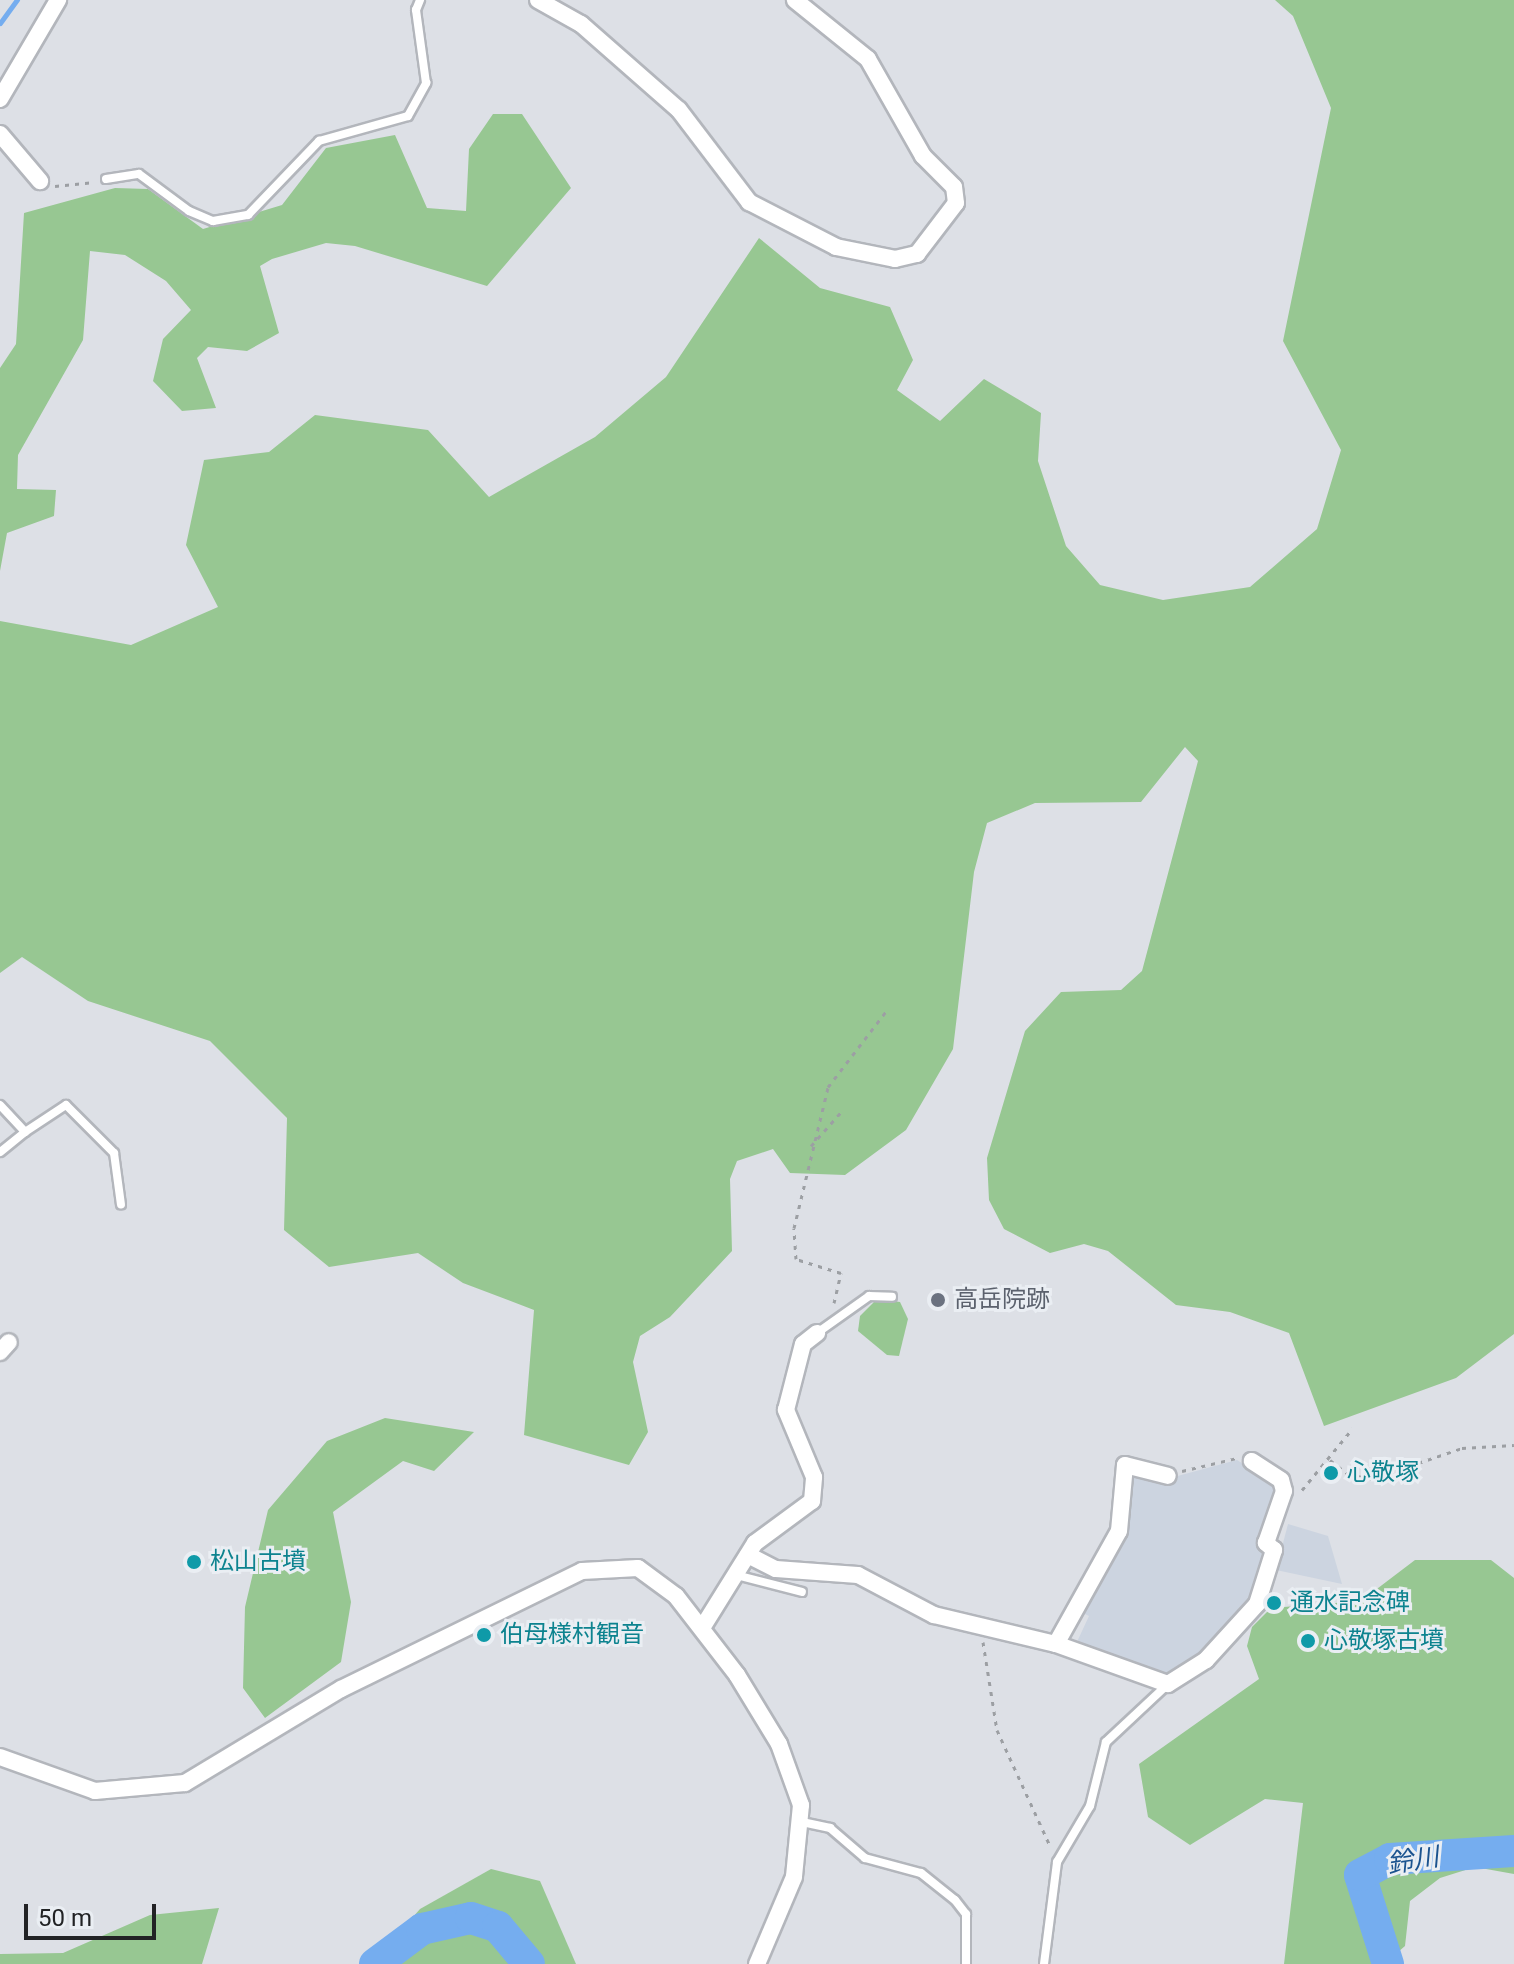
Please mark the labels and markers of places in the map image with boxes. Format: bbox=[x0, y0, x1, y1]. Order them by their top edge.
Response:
place label: 高岳院跡 bbox=[954, 1286, 1050, 1314]
marker: 高岳院跡 bbox=[929, 1291, 947, 1309]
place label: 心敬塚 bbox=[1347, 1459, 1419, 1487]
marker: 心敬塚 bbox=[1322, 1464, 1340, 1482]
place label: 松山古墳 bbox=[210, 1548, 306, 1576]
marker: 松山古墳 bbox=[185, 1553, 203, 1571]
place label: 通水記念碑 bbox=[1290, 1589, 1410, 1617]
marker: 通水記念碑 bbox=[1265, 1594, 1283, 1612]
place label: 伯母様村観音 bbox=[500, 1621, 644, 1649]
marker: 伯母様村観音 bbox=[475, 1626, 493, 1644]
place label: 心敬塚古墳 bbox=[1324, 1627, 1444, 1655]
marker: 心敬塚古墳 bbox=[1299, 1632, 1317, 1650]

